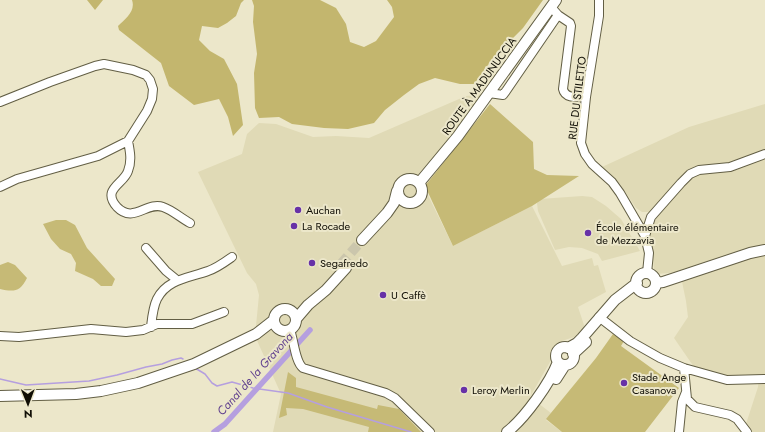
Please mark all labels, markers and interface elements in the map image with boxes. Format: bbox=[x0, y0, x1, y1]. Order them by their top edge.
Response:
street label: ROUTE À MADUNUCCIA bbox=[438, 33, 521, 138]
street label: RUE DU STILETTO bbox=[564, 55, 590, 140]
place label: Auchan bbox=[306, 202, 341, 218]
marker: Auchan bbox=[293, 205, 303, 215]
place label: La Rocade bbox=[302, 218, 351, 234]
place label: École élémentaire de Mezzavia bbox=[596, 219, 679, 248]
marker: La Rocade bbox=[289, 221, 299, 231]
marker: École élémentaire de Mezzavia bbox=[583, 228, 593, 238]
place label: Segafredo bbox=[320, 255, 368, 271]
marker: Segafredo bbox=[307, 258, 317, 268]
place label: U Caffè bbox=[391, 287, 426, 303]
marker: U Caffè bbox=[378, 290, 388, 300]
water label: Canal de la Gravona bbox=[213, 328, 298, 420]
place label: Stade Ange Casanova bbox=[632, 369, 686, 398]
marker: Stade Ange Casanova bbox=[619, 378, 629, 388]
place label: Leroy Merlin bbox=[472, 382, 530, 398]
north arrow bbox=[8, 384, 48, 424]
marker: Leroy Merlin bbox=[459, 385, 469, 395]
text: N bbox=[24, 406, 33, 422]

